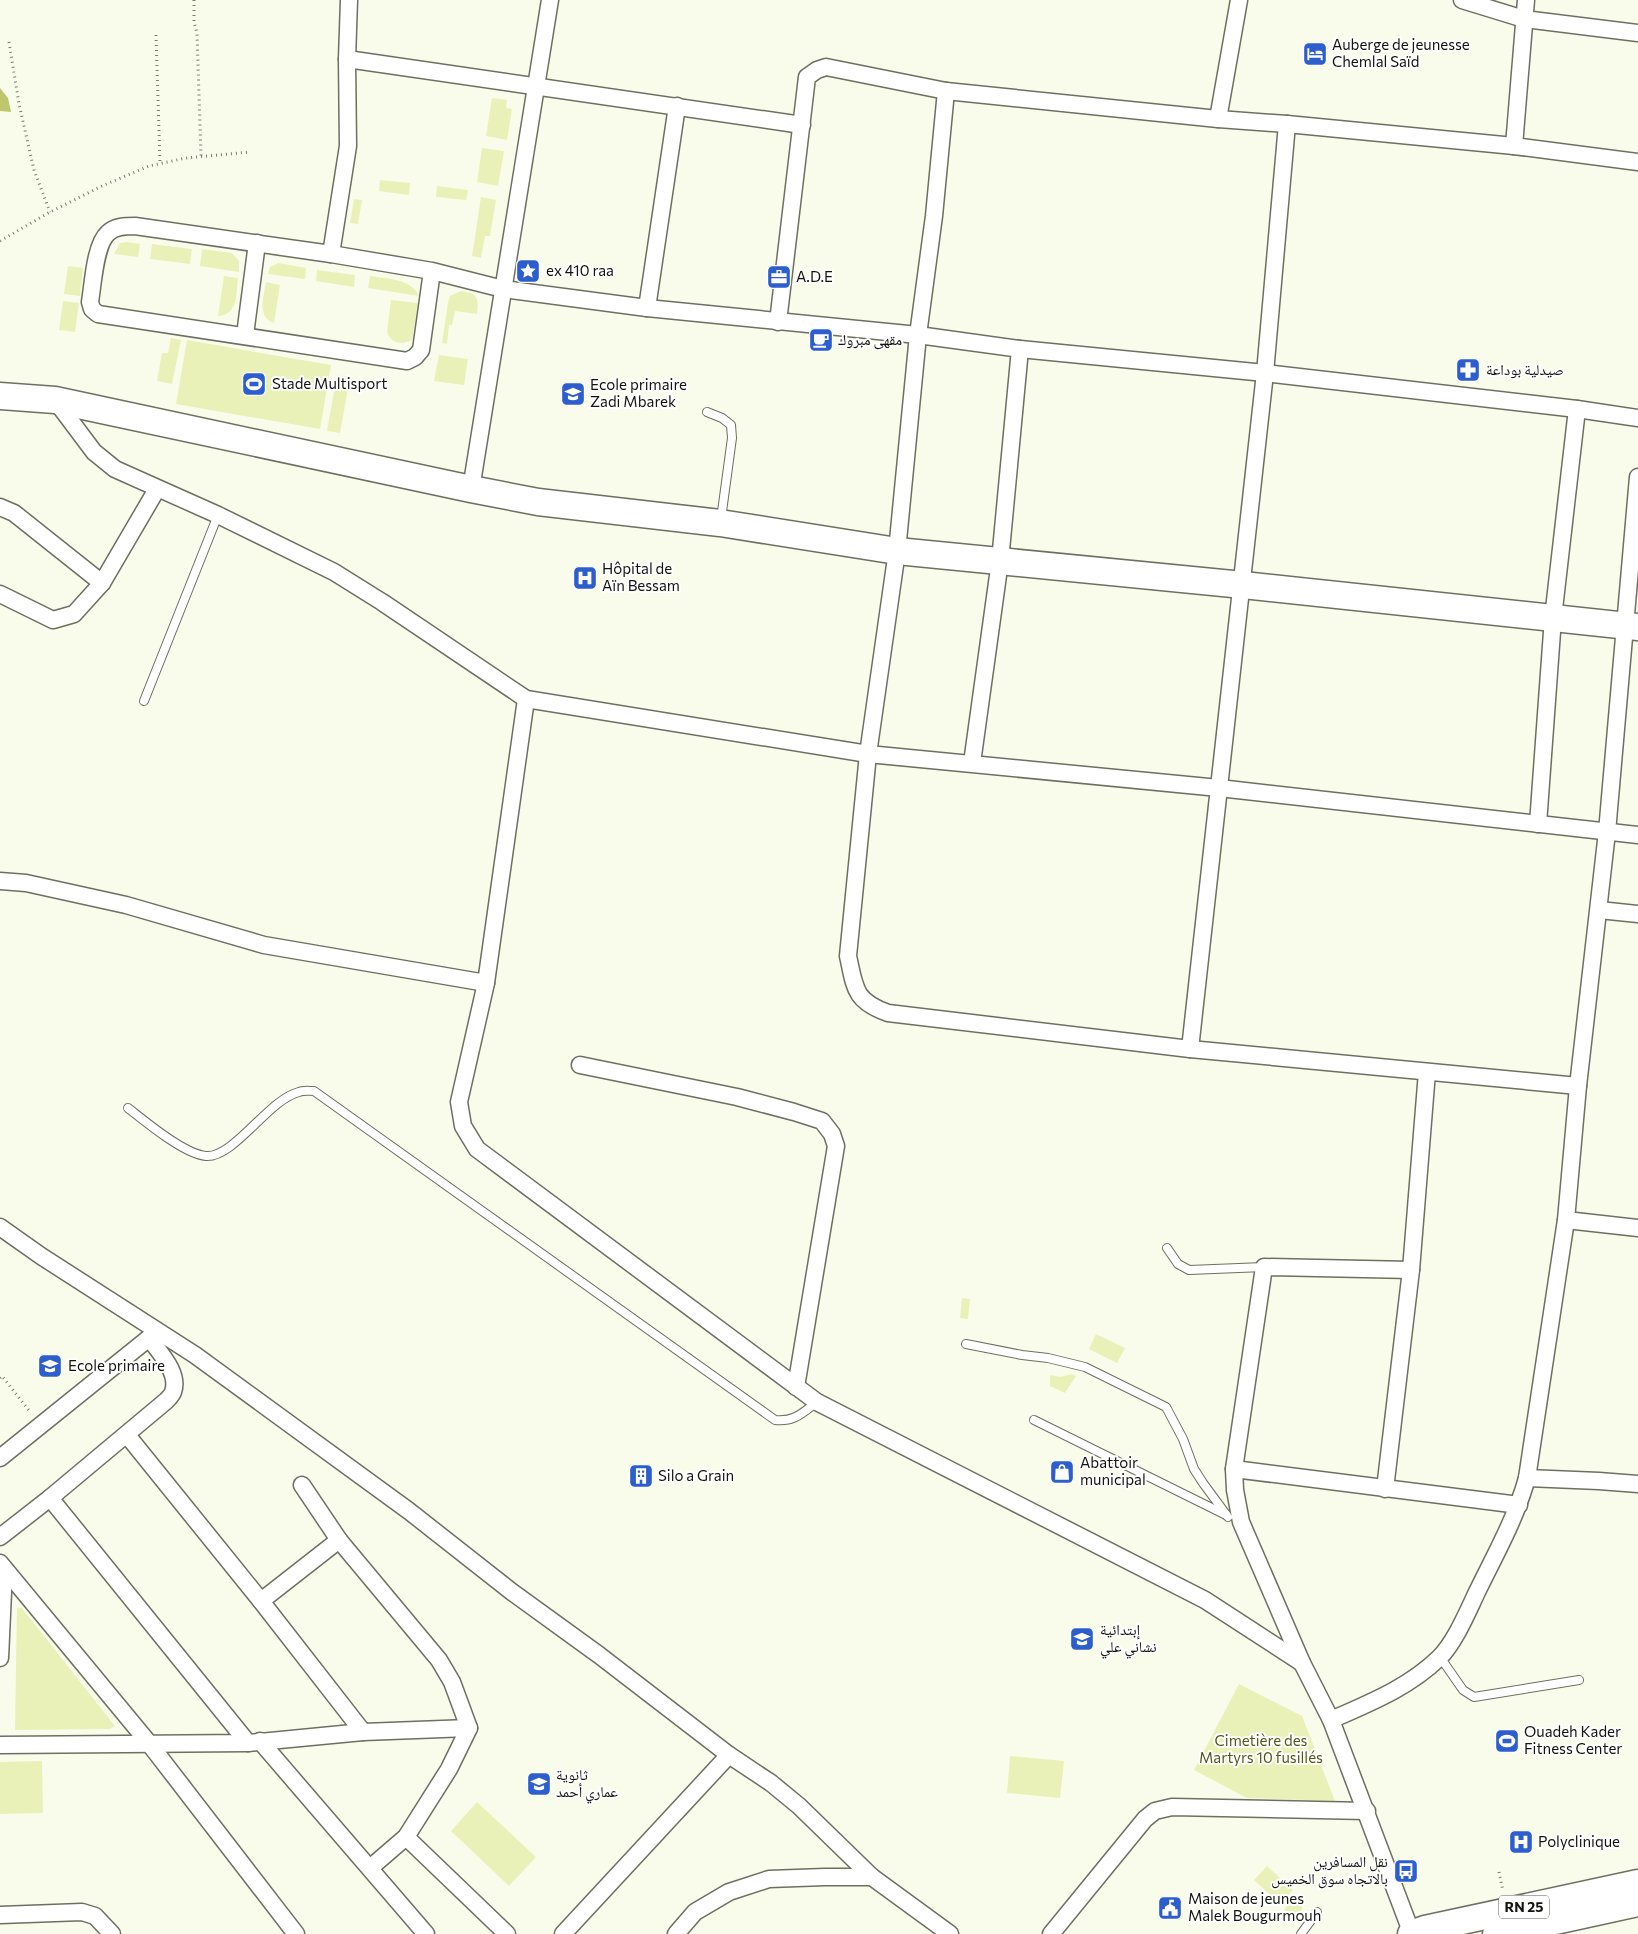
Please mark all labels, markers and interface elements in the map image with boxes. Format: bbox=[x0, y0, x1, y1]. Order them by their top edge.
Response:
place label: Auberge de jeunesse Chemlal Saïd bbox=[1332, 35, 1470, 70]
hotel icon: Auberge de jeunesse Chemlal Saïd bbox=[1302, 41, 1328, 67]
place icon: ex 410 raa bbox=[515, 258, 541, 284]
place label: ex 410 raa bbox=[546, 261, 614, 279]
office icon: A.D.E bbox=[766, 264, 792, 290]
place label: A.D.E bbox=[796, 267, 833, 285]
cafe icon: مقهى مبروك bbox=[808, 327, 834, 353]
place label: مقهى مبروك bbox=[838, 330, 902, 350]
pharmacy icon: صيدلية بوداعة bbox=[1455, 357, 1481, 383]
place label: صيدلية بوداعة bbox=[1486, 360, 1564, 379]
sports icon: Stade Multisport bbox=[241, 371, 267, 397]
place label: Stade Multisport bbox=[272, 374, 387, 392]
place label: Ecole primaire Zadi Mbarek bbox=[590, 375, 687, 410]
school or university icon: Ecole primaire Zadi Mbarek bbox=[560, 381, 586, 407]
place label: Hôpital de Aïn Bessam bbox=[602, 559, 680, 594]
hospital icon: Hôpital de Aïn Bessam bbox=[572, 565, 598, 591]
school or university icon: Ecole primaire bbox=[37, 1353, 63, 1379]
place label: Ecole primaire bbox=[68, 1356, 165, 1374]
place label: Abattoir municipal bbox=[1080, 1453, 1146, 1488]
shop icon: Abattoir municipal bbox=[1049, 1459, 1075, 1485]
building icon: Silo a Grain bbox=[628, 1463, 654, 1489]
place label: Silo a Grain bbox=[658, 1466, 734, 1484]
place label: إبتدائية نشاني علي bbox=[1100, 1620, 1157, 1659]
school or university icon: إبتدائية نشاني علي bbox=[1069, 1626, 1095, 1652]
place label: Ouadeh Kader Fitness Center bbox=[1524, 1722, 1622, 1757]
sports icon: Ouadeh Kader Fitness Center bbox=[1494, 1728, 1520, 1754]
park label: Cimetière des Martyrs 10 fusillés bbox=[1199, 1731, 1323, 1766]
place label: ثانوية عماري أحمد bbox=[556, 1765, 618, 1804]
school or university icon: ثانوية عماري أحمد bbox=[526, 1771, 552, 1797]
hospital icon: Polyclinique bbox=[1508, 1829, 1534, 1855]
place label: Polyclinique bbox=[1538, 1832, 1620, 1850]
place label: نقل المسافرين بالاتجاه سوق الخميس bbox=[1271, 1852, 1388, 1889]
bus stop icon: نقل المسافرين بالاتجاه سوق الخميس bbox=[1393, 1858, 1419, 1884]
place label: Maison de jeunes Malek Bougurmouh bbox=[1188, 1889, 1321, 1924]
public building icon: Maison de jeunes Malek Bougurmouh bbox=[1157, 1895, 1183, 1921]
road number: RN 25 bbox=[1499, 1895, 1549, 1918]

